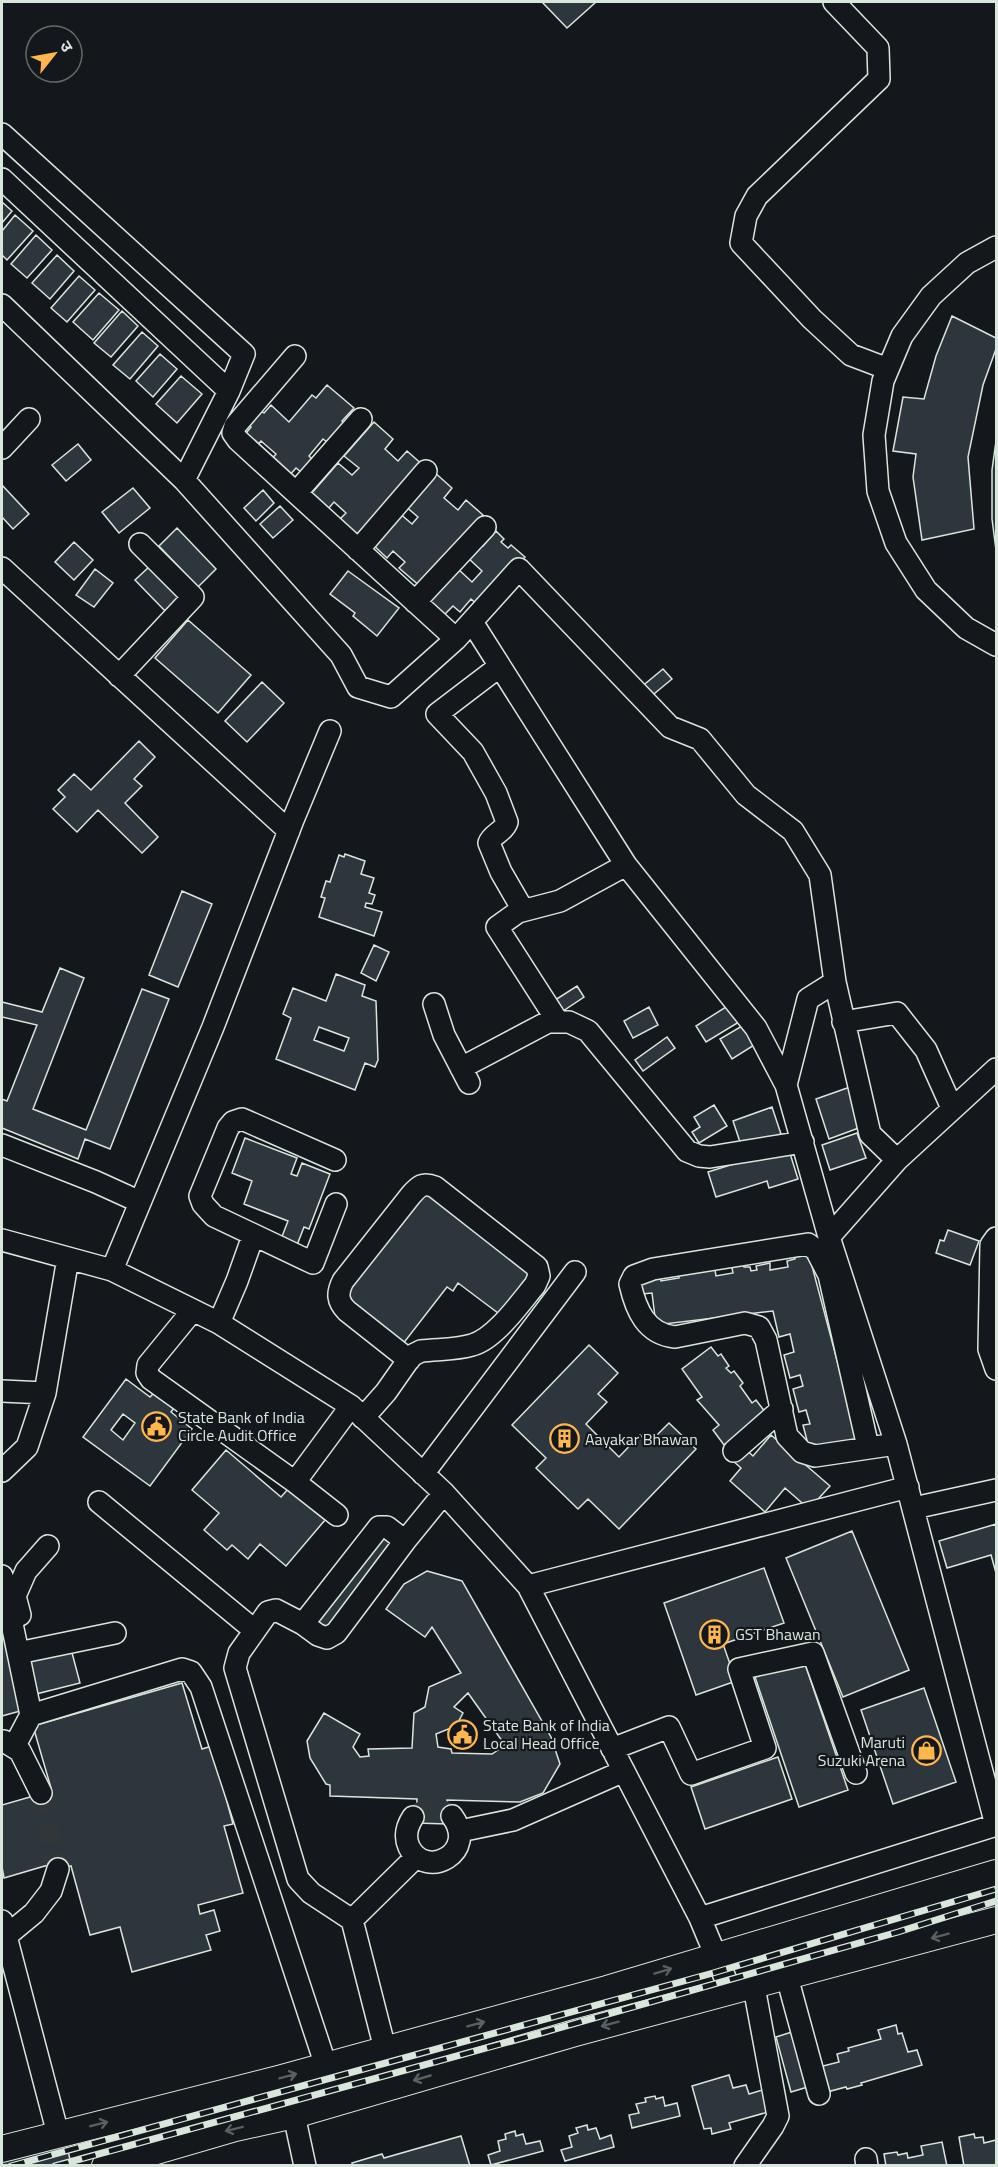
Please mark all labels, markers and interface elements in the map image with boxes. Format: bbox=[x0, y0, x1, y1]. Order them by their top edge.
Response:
north arrow bbox=[24, 24, 84, 84]
text: उ bbox=[54, 36, 80, 57]
place label: State Bank of India Circle Audit Office bbox=[178, 1405, 305, 1447]
public building icon: State Bank of India Circle Audit Office bbox=[141, 1410, 173, 1442]
building icon: Aayakar Bhawan bbox=[548, 1423, 580, 1455]
place label: Aayakar Bhawan bbox=[585, 1427, 698, 1451]
building icon: GST Bhawan bbox=[698, 1618, 730, 1650]
place label: GST Bhawan bbox=[735, 1622, 821, 1646]
place label: State Bank of India Local Head Office bbox=[483, 1713, 610, 1755]
public building icon: State Bank of India Local Head Office bbox=[446, 1718, 478, 1750]
place label: Maruti Suzuki Arena bbox=[818, 1730, 905, 1772]
shop icon: Maruti Suzuki Arena bbox=[910, 1735, 942, 1767]
one-way arrow bbox=[931, 1930, 950, 1942]
one-way arrow bbox=[653, 1965, 672, 1976]
one-way arrow bbox=[466, 2018, 485, 2029]
one-way arrow bbox=[601, 2019, 620, 2030]
one-way arrow bbox=[278, 2070, 297, 2082]
one-way arrow bbox=[413, 2073, 432, 2084]
one-way arrow bbox=[89, 2117, 108, 2129]
one-way arrow bbox=[225, 2123, 244, 2135]

